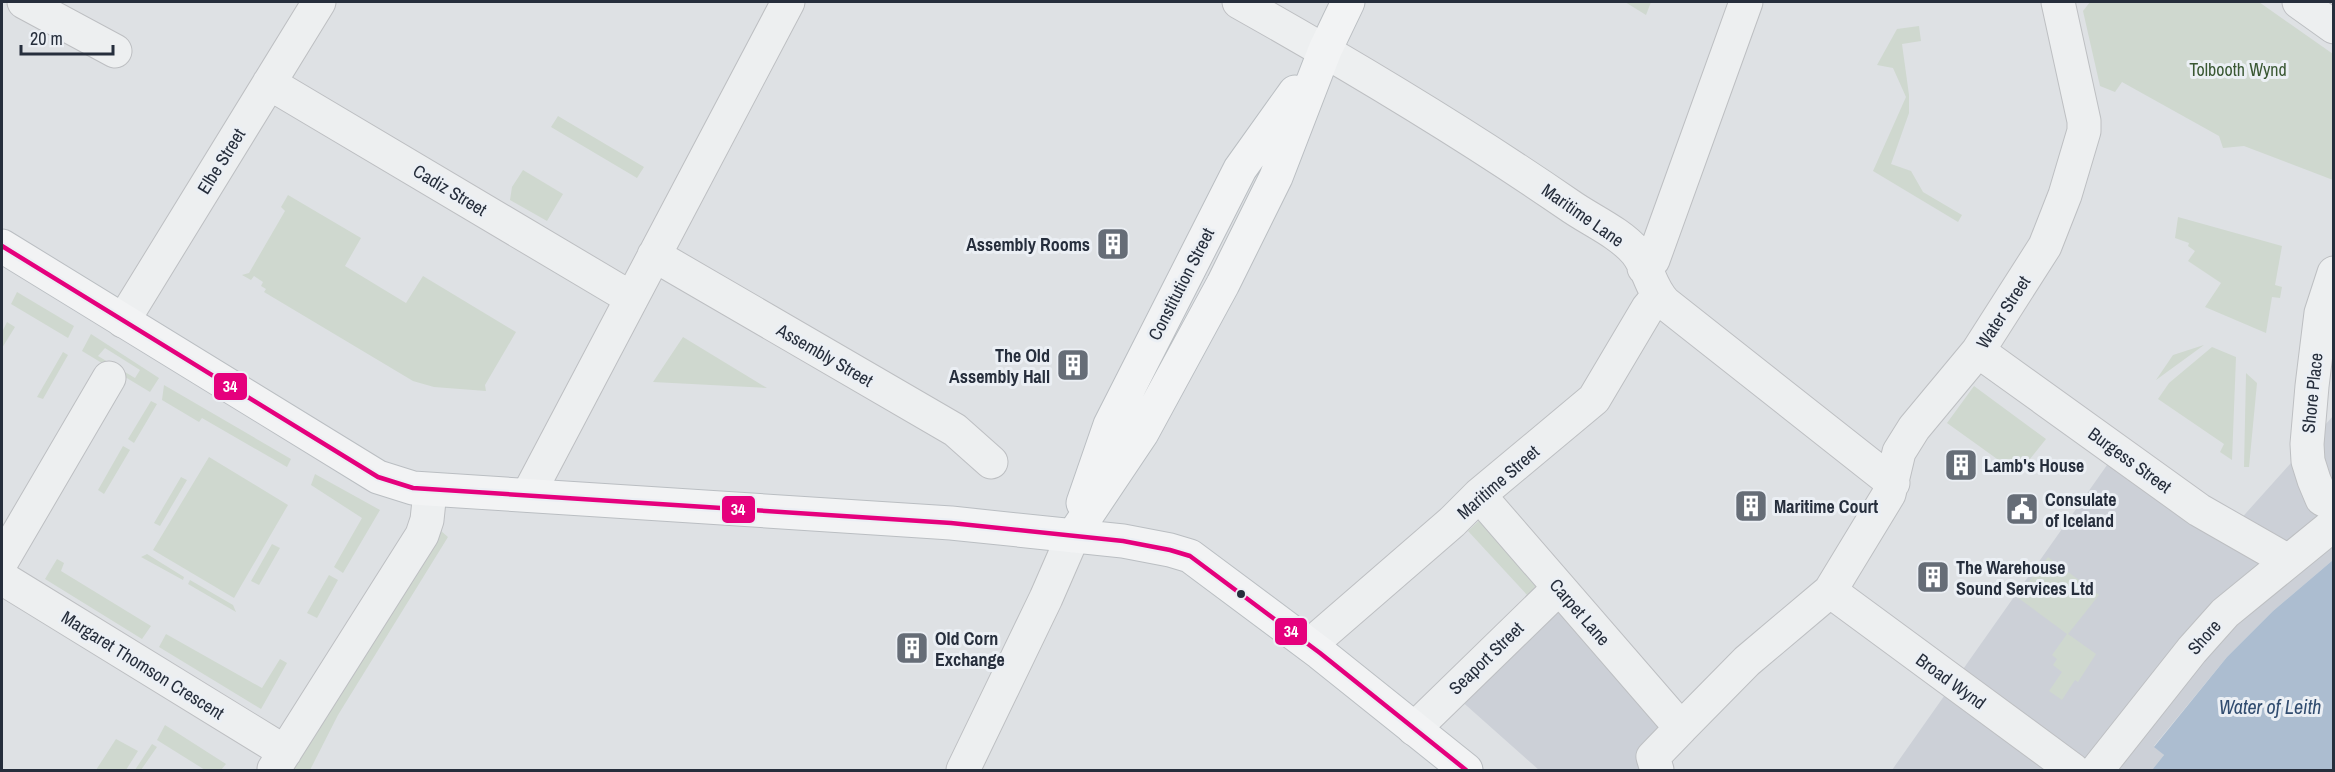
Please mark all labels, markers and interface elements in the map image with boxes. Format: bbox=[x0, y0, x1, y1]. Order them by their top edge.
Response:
scale bar bbox=[21, 18, 112, 56]
text: 20 m bbox=[30, 26, 63, 51]
park label: Tolbooth Wynd bbox=[2189, 57, 2287, 82]
street label: Elbe Street bbox=[191, 123, 251, 199]
street label: Cadiz Street bbox=[408, 158, 492, 222]
street label: Maritime Lane bbox=[1537, 177, 1629, 253]
street label: Constitution Street bbox=[1142, 223, 1220, 345]
building icon: Assembly Rooms bbox=[1095, 226, 1131, 262]
place label: Assembly Rooms bbox=[966, 232, 1090, 257]
street label: Water Street bbox=[1970, 271, 2036, 353]
street label: Assembly Street bbox=[771, 317, 878, 393]
place label: The Old Assembly Hall bbox=[949, 343, 1050, 389]
building icon: The Old Assembly Hall bbox=[1055, 347, 1091, 383]
street label: Shore Place bbox=[2295, 352, 2329, 434]
line badge: 34 bbox=[213, 372, 248, 401]
text: 34 bbox=[223, 375, 238, 397]
street label: Burgess Street bbox=[2083, 421, 2177, 499]
street label: Maritime Street bbox=[1451, 439, 1545, 525]
building icon: Lamb's House bbox=[1943, 447, 1979, 483]
place label: Lamb's House bbox=[1984, 453, 2084, 478]
place label: Consulate of Iceland bbox=[2045, 487, 2116, 533]
building icon: Maritime Court bbox=[1733, 488, 1769, 524]
public building icon: Consulate of Iceland bbox=[2004, 491, 2040, 527]
place label: Maritime Court bbox=[1774, 494, 1878, 519]
line badge: 34 bbox=[721, 495, 756, 524]
text: 34 bbox=[731, 498, 746, 520]
place label: The Warehouse Sound Services Ltd bbox=[1956, 555, 2094, 601]
building icon: The Warehouse Sound Services Ltd bbox=[1915, 559, 1951, 595]
street label: Carpet Lane bbox=[1544, 573, 1616, 651]
unlabelled marker bbox=[1235, 588, 1247, 600]
street label: Margaret Thomson Crescent bbox=[57, 605, 229, 725]
street label: Shore bbox=[2182, 614, 2226, 660]
street label: Seaport Street bbox=[1443, 616, 1529, 700]
line badge: 34 bbox=[1274, 617, 1308, 646]
text: 34 bbox=[1284, 620, 1299, 642]
place label: Old Corn Exchange bbox=[935, 626, 1005, 672]
building icon: Old Corn Exchange bbox=[894, 630, 930, 666]
street label: Broad Wynd bbox=[1911, 647, 1991, 715]
water label: Water of Leith bbox=[2219, 693, 2321, 720]

